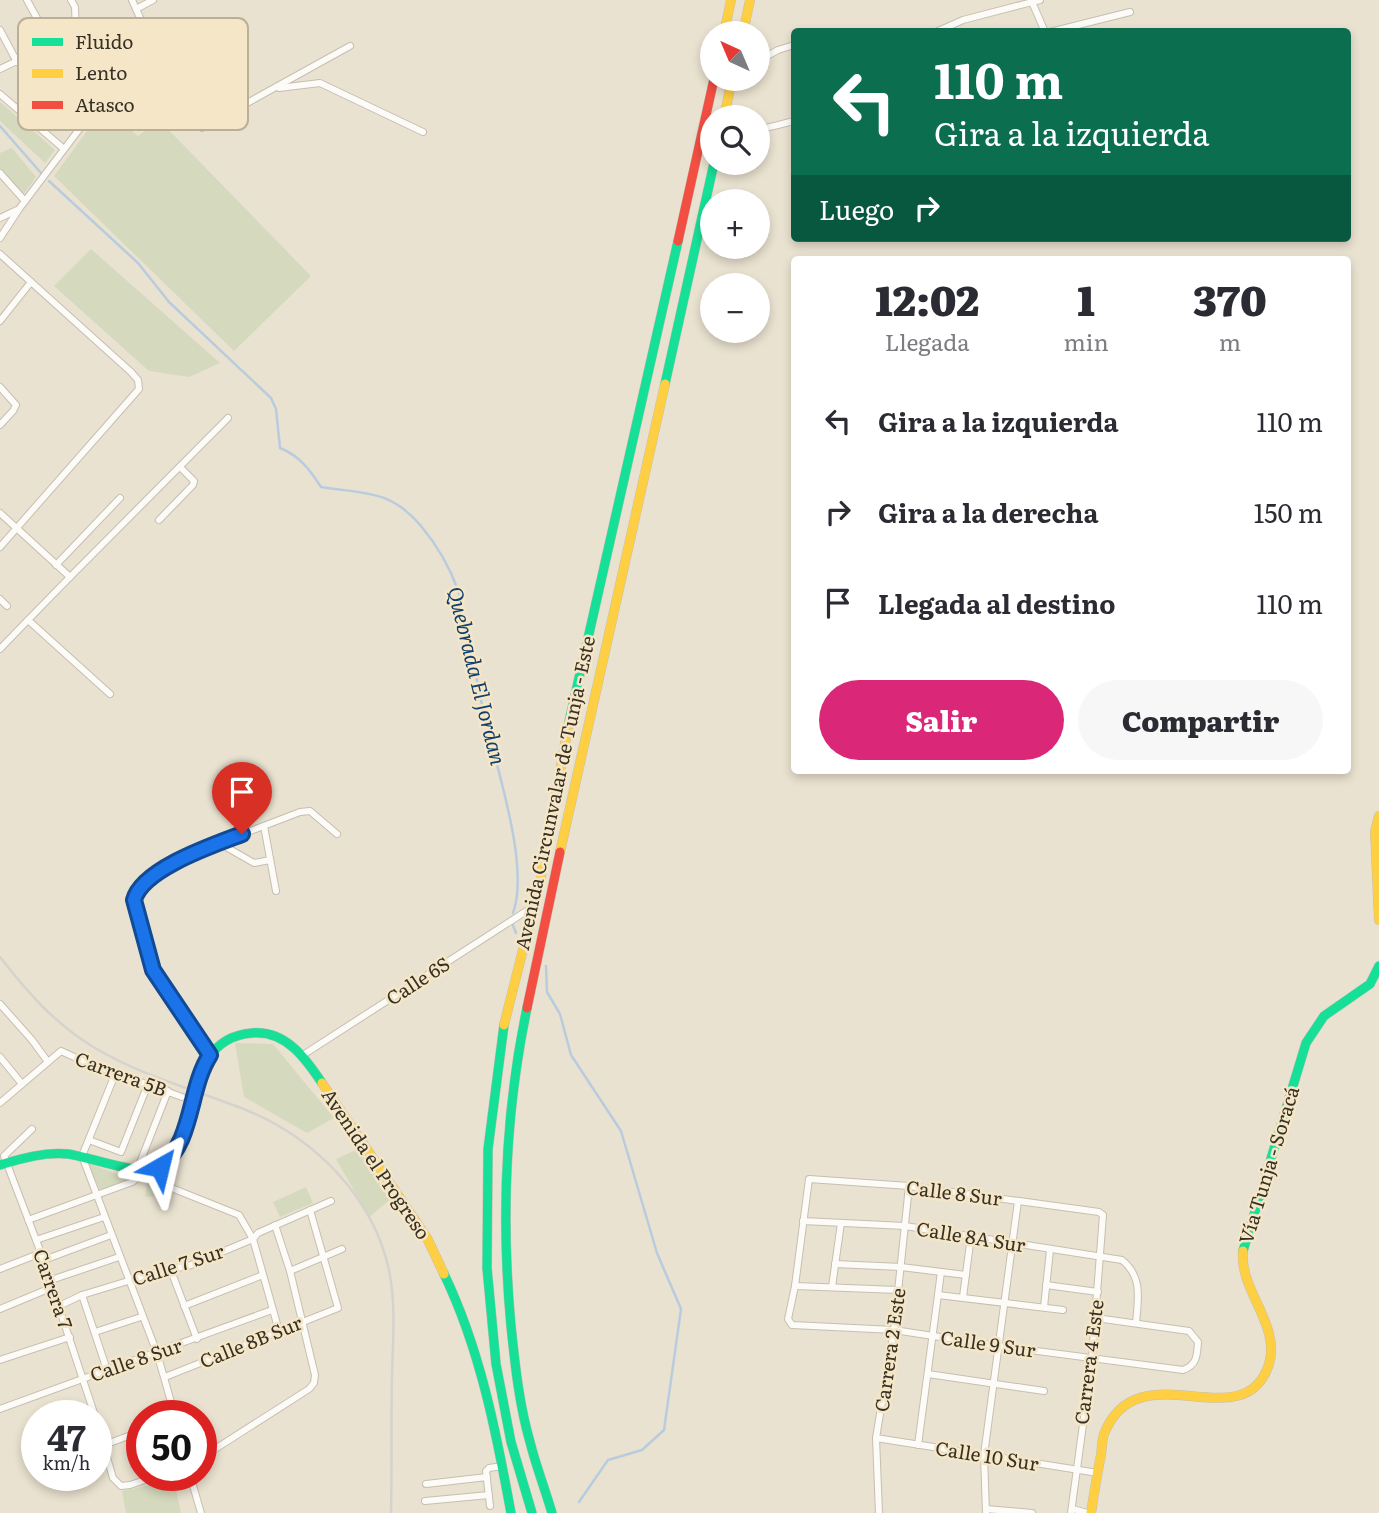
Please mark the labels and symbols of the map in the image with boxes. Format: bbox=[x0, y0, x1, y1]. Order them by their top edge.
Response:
legend bbox=[18, 18, 248, 130]
north arrow bbox=[700, 21, 770, 91]
text: Fluido bbox=[75, 27, 133, 55]
text: Lento bbox=[75, 58, 128, 86]
text: Atasco bbox=[75, 90, 135, 118]
water label: Quebrada El Jordan bbox=[441, 583, 516, 768]
street label: Avenida Circunvalar de Tunja - Este bbox=[507, 633, 601, 953]
pin bbox=[212, 762, 272, 834]
street label: Calle 6S bbox=[380, 949, 455, 1011]
street label: Carrera 5B bbox=[72, 1044, 171, 1103]
street label: Avenida el Progreso bbox=[316, 1082, 438, 1245]
street label: Vía Tunja - Soracá bbox=[1231, 1082, 1306, 1247]
position arrow bbox=[123, 1130, 197, 1204]
street label: Calle 8 Sur bbox=[905, 1172, 1003, 1212]
street label: Calle 8A Sur bbox=[915, 1214, 1028, 1258]
street label: Calle 7 Sur bbox=[128, 1236, 227, 1292]
street label: Carrera 7 bbox=[27, 1245, 81, 1333]
street label: Carrera 2 Este bbox=[866, 1286, 912, 1414]
street label: Carrera 4 Este bbox=[1066, 1298, 1110, 1426]
street label: Calle 8B Sur bbox=[195, 1308, 306, 1374]
street label: Calle 9 Sur bbox=[939, 1323, 1037, 1364]
street label: Calle 8 Sur bbox=[86, 1330, 186, 1388]
speed limit sign: 50 bbox=[126, 1400, 217, 1491]
street label: Calle 10 Sur bbox=[933, 1433, 1041, 1477]

